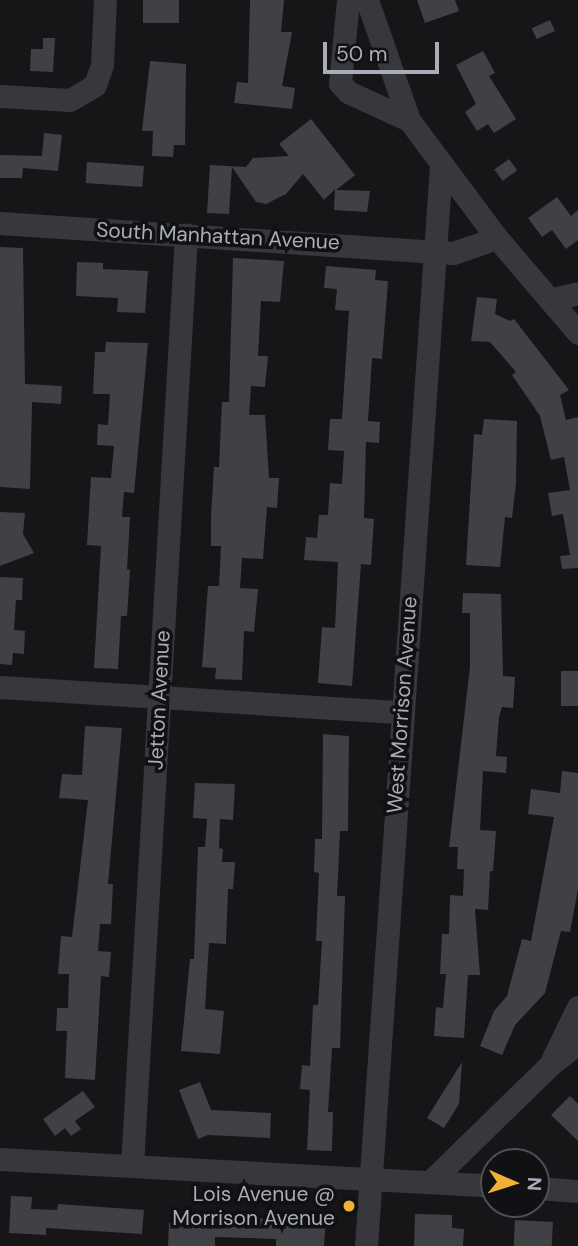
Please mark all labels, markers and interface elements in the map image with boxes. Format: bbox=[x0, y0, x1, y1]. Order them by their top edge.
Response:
scale bar bbox=[326, 28, 442, 72]
text: 50 m bbox=[336, 40, 387, 68]
street label: South Manhattan Avenue bbox=[96, 217, 340, 255]
street label: West Morrison Avenue bbox=[382, 596, 422, 814]
street label: Jetton Avenue bbox=[143, 630, 175, 770]
north arrow bbox=[480, 1148, 550, 1218]
text: N bbox=[522, 1176, 547, 1192]
place label: Lois Avenue @ Morrison Avenue bbox=[172, 1181, 335, 1231]
marker: Lois Avenue @ Morrison Avenue bbox=[341, 1198, 357, 1214]

